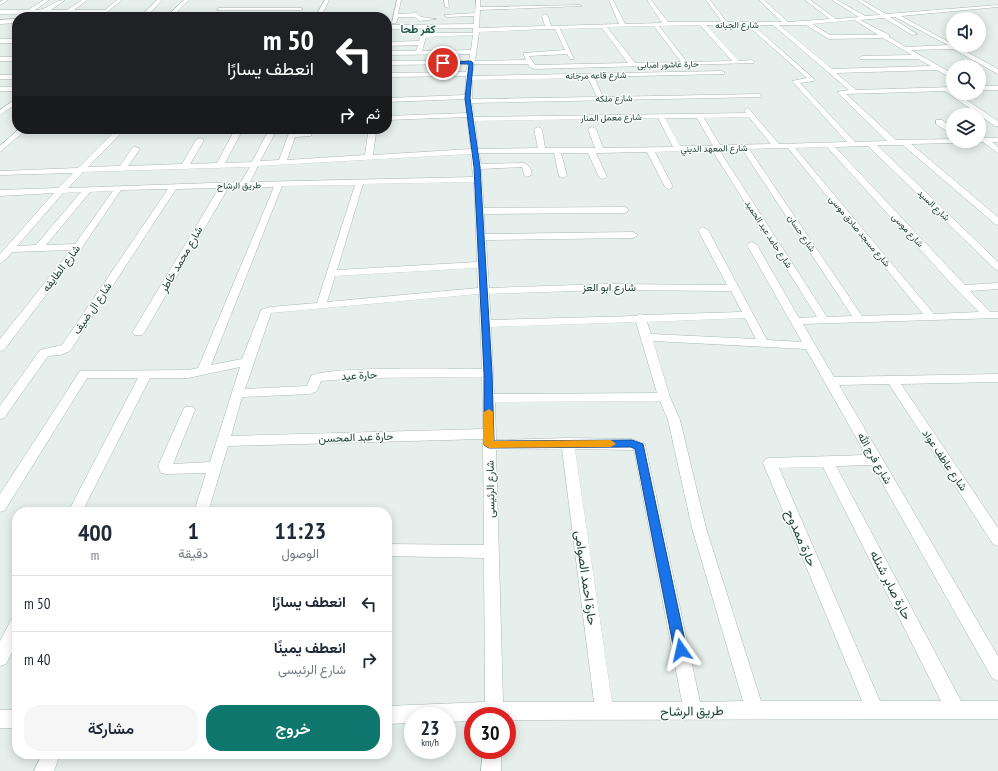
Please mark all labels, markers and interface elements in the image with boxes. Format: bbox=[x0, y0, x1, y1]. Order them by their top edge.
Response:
map controls bbox=[946, 12, 986, 148]
button: sound bbox=[946, 12, 986, 52]
street label: شارع الجبانه bbox=[715, 19, 759, 31]
text: 50 m bbox=[263, 21, 314, 58]
district label: كفر طحا bbox=[401, 22, 435, 36]
icon: left bbox=[328, 28, 380, 80]
pin bbox=[426, 46, 460, 80]
icon: arrive bbox=[432, 52, 454, 74]
text: انعطف يسارًا bbox=[227, 57, 314, 80]
street label: حارة عاشور امبابى bbox=[637, 58, 699, 71]
button: search bbox=[946, 60, 986, 100]
street label: شارع قاعه مرجانه bbox=[565, 69, 627, 82]
street label: شارع ملكه bbox=[595, 92, 633, 105]
icon: right bbox=[336, 104, 358, 126]
text: ثم bbox=[366, 104, 380, 123]
button: layers bbox=[946, 108, 986, 148]
street label: شارع معمل المنار bbox=[579, 111, 642, 124]
street label: شارع المعهد الديني bbox=[680, 142, 748, 156]
street label: طريق الرشاح bbox=[217, 179, 261, 192]
street label: شارع السيد bbox=[915, 187, 952, 224]
street label: شارع مسجد صادق موسى bbox=[826, 193, 893, 269]
street label: شارع حامد عبد الحميد bbox=[742, 198, 795, 270]
street label: شارع موسى bbox=[889, 211, 926, 250]
street label: شارع حسان bbox=[785, 212, 818, 254]
street label: شارع محمد خاطر bbox=[156, 223, 207, 296]
street label: شارع الطايفه bbox=[39, 242, 84, 295]
street label: شارع ال ضيف bbox=[69, 279, 116, 337]
street label: شارع ابو العز bbox=[581, 280, 636, 295]
street label: حارة عيد bbox=[341, 367, 377, 383]
street label: شارع عاطف عواد bbox=[918, 427, 971, 494]
street label: حارة عبد المحسن bbox=[318, 429, 394, 445]
street label: شارع فرج الله bbox=[854, 430, 896, 487]
street label: شارع الرئيسى bbox=[482, 460, 499, 518]
street label: حارة ممدوح bbox=[781, 507, 821, 570]
text: 1 bbox=[188, 515, 199, 546]
text: 11:23 bbox=[274, 515, 326, 546]
text: 400 bbox=[78, 517, 112, 548]
street label: حارة احمد الصوامى bbox=[571, 530, 601, 627]
text: دقيقة bbox=[178, 545, 208, 562]
text: الوصول bbox=[281, 545, 319, 562]
text: m bbox=[91, 547, 99, 564]
street label: حارة صابر شنله bbox=[866, 547, 916, 623]
text: انعطف يسارًا bbox=[272, 592, 346, 611]
icon: left bbox=[358, 593, 380, 615]
text: 50 m bbox=[24, 594, 50, 613]
position arrow bbox=[660, 629, 702, 671]
text: انعطف يمينًا bbox=[274, 638, 346, 657]
icon: right bbox=[358, 649, 380, 671]
text: 40 m bbox=[24, 650, 50, 669]
text: شارع الرئيسى bbox=[278, 661, 346, 678]
street label: طريق الرشاح bbox=[660, 702, 724, 721]
button: مشاركة bbox=[24, 705, 198, 751]
button: خروج bbox=[206, 705, 380, 751]
speed limit sign: 30 bbox=[464, 707, 516, 759]
text: 23 bbox=[420, 715, 440, 741]
text: km/h bbox=[421, 736, 439, 749]

